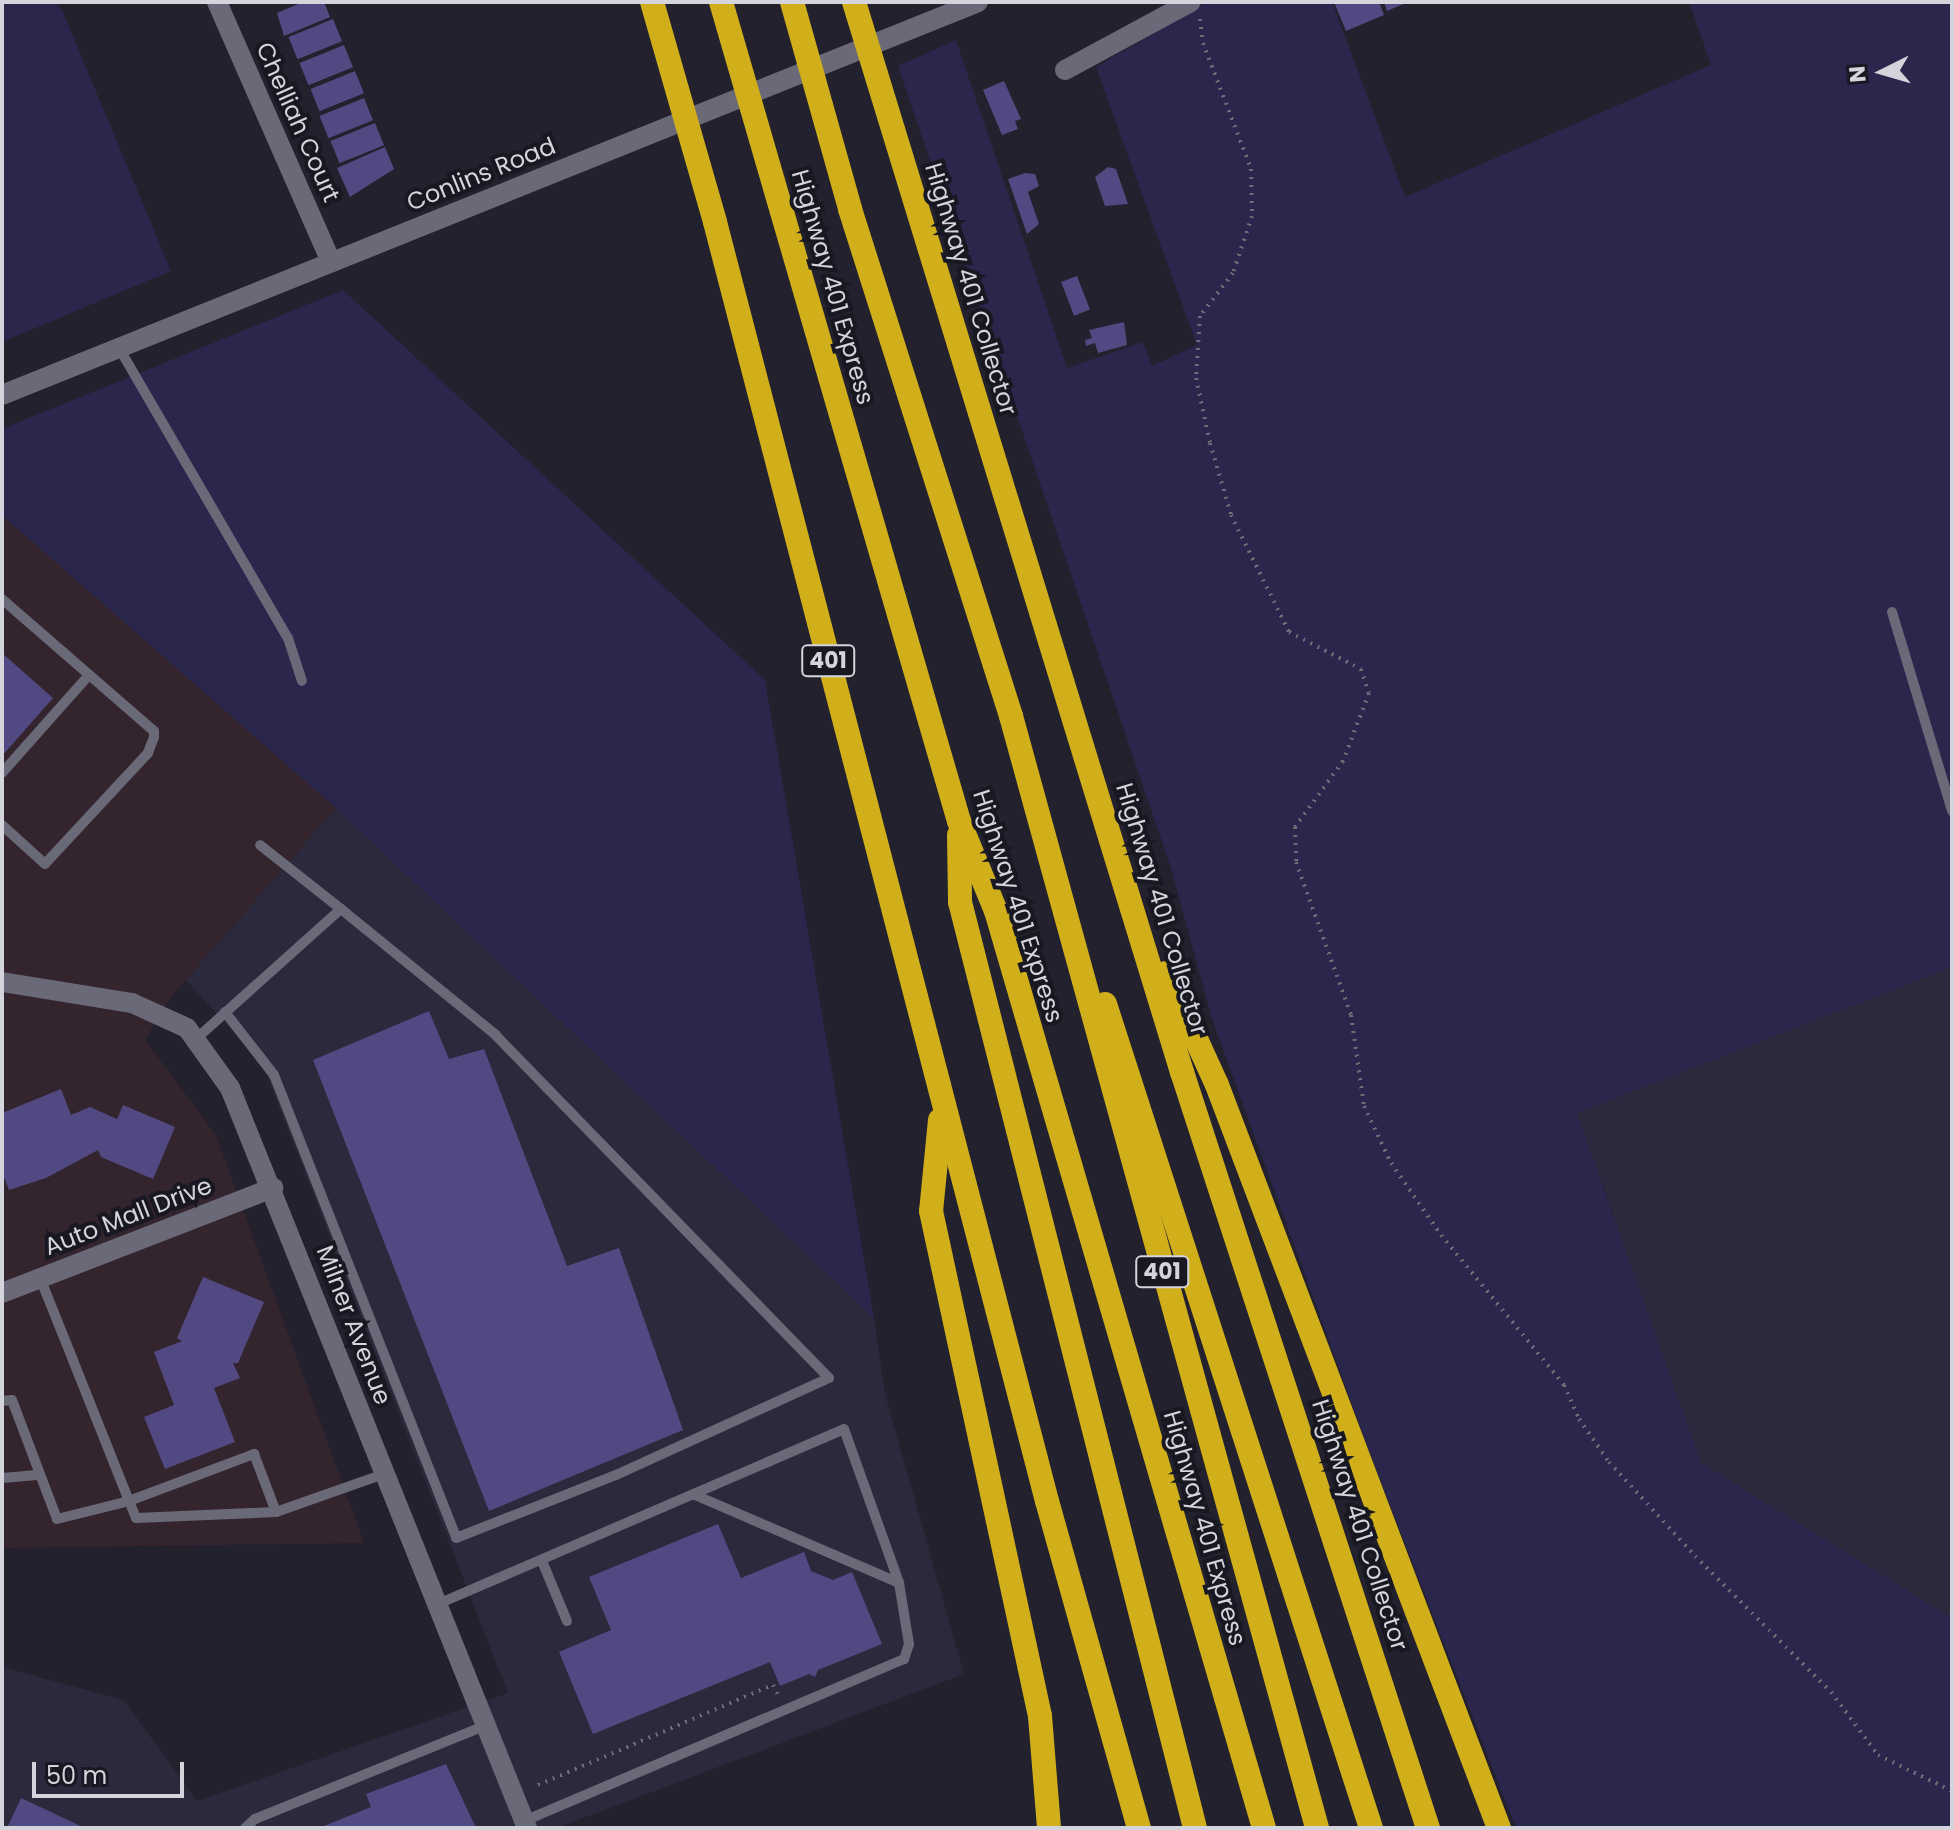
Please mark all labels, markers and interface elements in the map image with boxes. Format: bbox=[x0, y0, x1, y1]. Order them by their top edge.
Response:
north arrow bbox=[1842, 32, 1922, 112]
street label: Chelliah Court bbox=[250, 38, 346, 206]
text: N bbox=[1841, 65, 1874, 84]
street label: Conlins Road bbox=[402, 131, 560, 217]
street label: Highway 401 Collector bbox=[919, 159, 1023, 419]
street label: Highway 401 Express bbox=[786, 166, 880, 408]
road number: 401 bbox=[800, 643, 856, 679]
street label: Highway 401 Collector bbox=[1110, 779, 1214, 1039]
street label: Highway 401 Express bbox=[967, 786, 1069, 1026]
street label: Auto Mall Drive bbox=[40, 1171, 216, 1261]
street label: Milner Avenue bbox=[310, 1241, 398, 1409]
road number: 401 bbox=[1134, 1254, 1190, 1290]
street label: Highway 401 Collector bbox=[1306, 1396, 1414, 1654]
street label: Highway 401 Express bbox=[1158, 1407, 1252, 1649]
scale bar bbox=[36, 1746, 188, 1796]
text: 50 m bbox=[46, 1759, 107, 1792]

